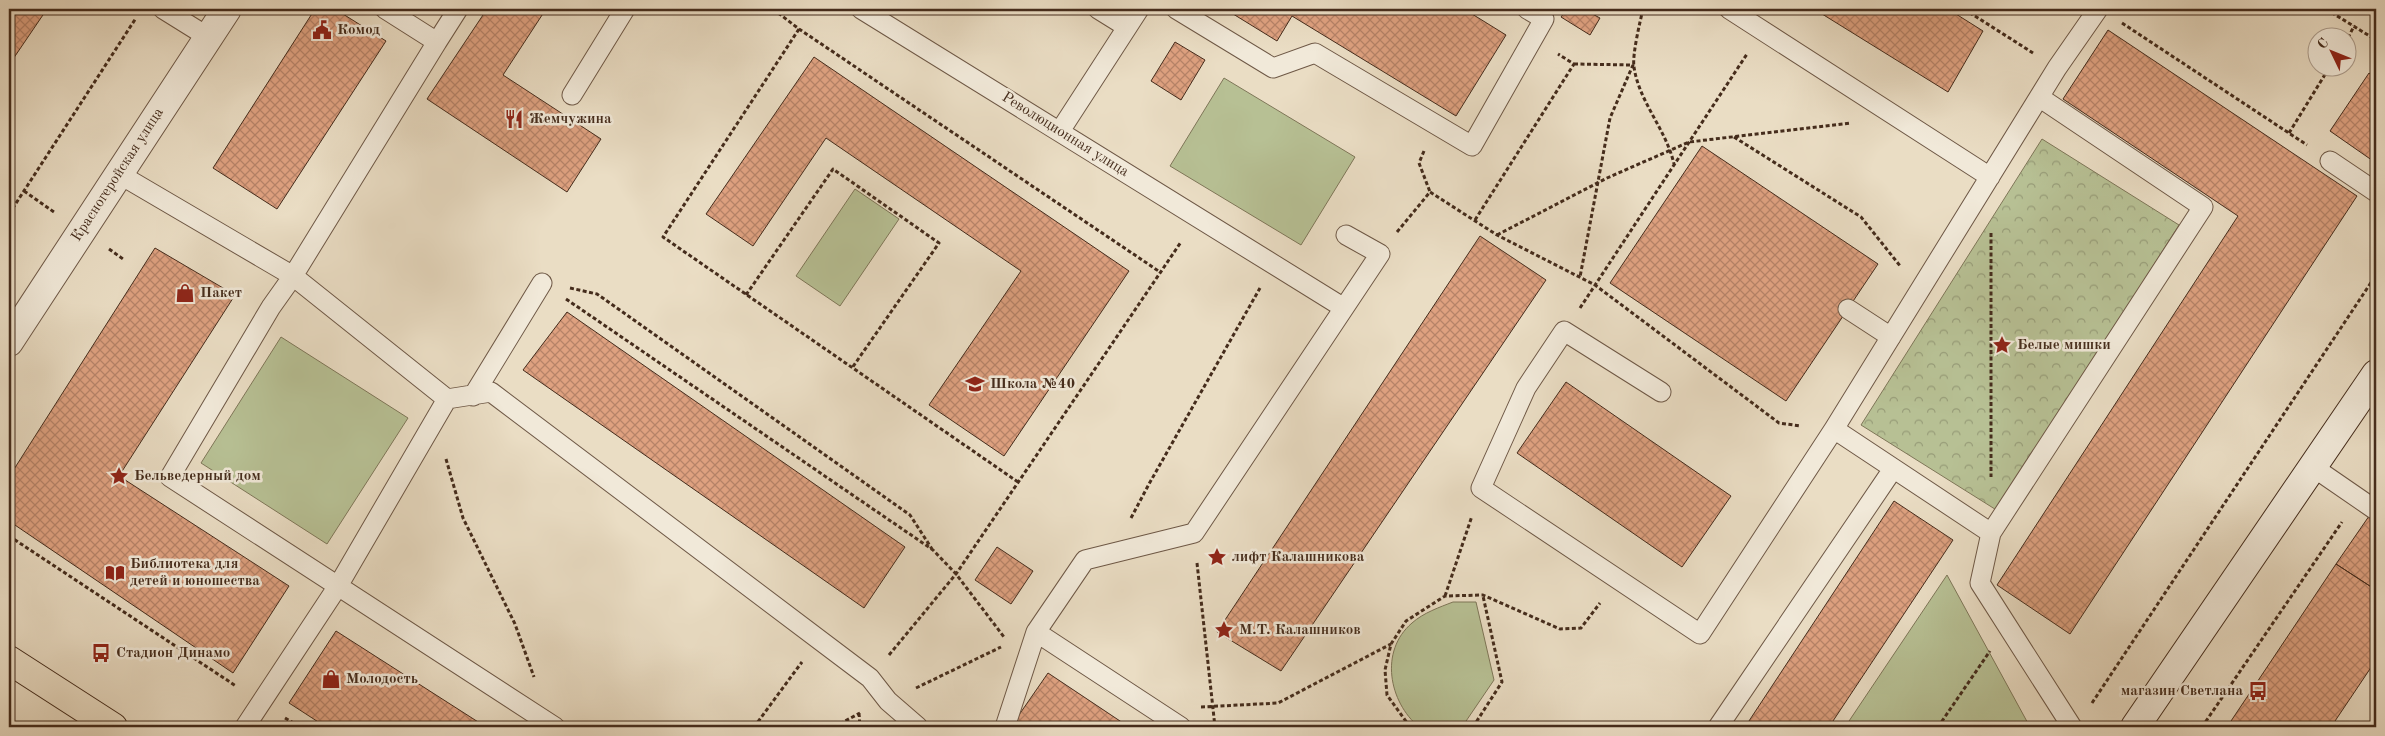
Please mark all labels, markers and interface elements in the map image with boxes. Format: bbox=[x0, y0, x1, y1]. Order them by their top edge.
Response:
public building icon: Комод bbox=[311, 19, 333, 41]
place label: Комод bbox=[337, 23, 380, 38]
north arrow bbox=[2308, 28, 2358, 78]
text: С bbox=[2315, 36, 2331, 52]
street label: Революционная улица bbox=[999, 90, 1132, 180]
street label: Красногеройская улица bbox=[69, 105, 167, 245]
restaurant icon: Жемчужина bbox=[503, 108, 525, 130]
place label: Жемчужина bbox=[529, 112, 612, 127]
shop icon: Пакет bbox=[174, 282, 196, 304]
place label: Пакет bbox=[200, 286, 242, 301]
place icon: Белые мишки bbox=[1991, 334, 2013, 356]
place label: Белые мишки bbox=[2017, 338, 2111, 353]
school or university icon: Школа №40 bbox=[964, 373, 986, 395]
place label: Школа №40 bbox=[990, 377, 1075, 392]
place icon: Бельведерный дом bbox=[108, 465, 130, 487]
place label: Бельведерный дом bbox=[134, 469, 261, 484]
place icon: лифт Калашникова bbox=[1206, 546, 1228, 568]
place label: лифт Калашникова bbox=[1232, 550, 1365, 565]
place label: Библиотека для детей и юношества bbox=[130, 557, 260, 589]
library icon: Библиотека для детей и юношества bbox=[104, 562, 126, 584]
place icon: М.Т. Калашников bbox=[1213, 619, 1235, 641]
place label: М.Т. Калашников bbox=[1239, 623, 1361, 638]
bus stop icon: Стадион Динамо bbox=[90, 642, 112, 664]
place label: Стадион Динамо bbox=[116, 646, 230, 661]
shop icon: Молодость bbox=[320, 668, 342, 690]
place label: Молодость bbox=[346, 672, 418, 687]
bus stop icon: магазин Светлана bbox=[2247, 680, 2269, 702]
place label: магазин Светлана bbox=[2121, 684, 2243, 699]

